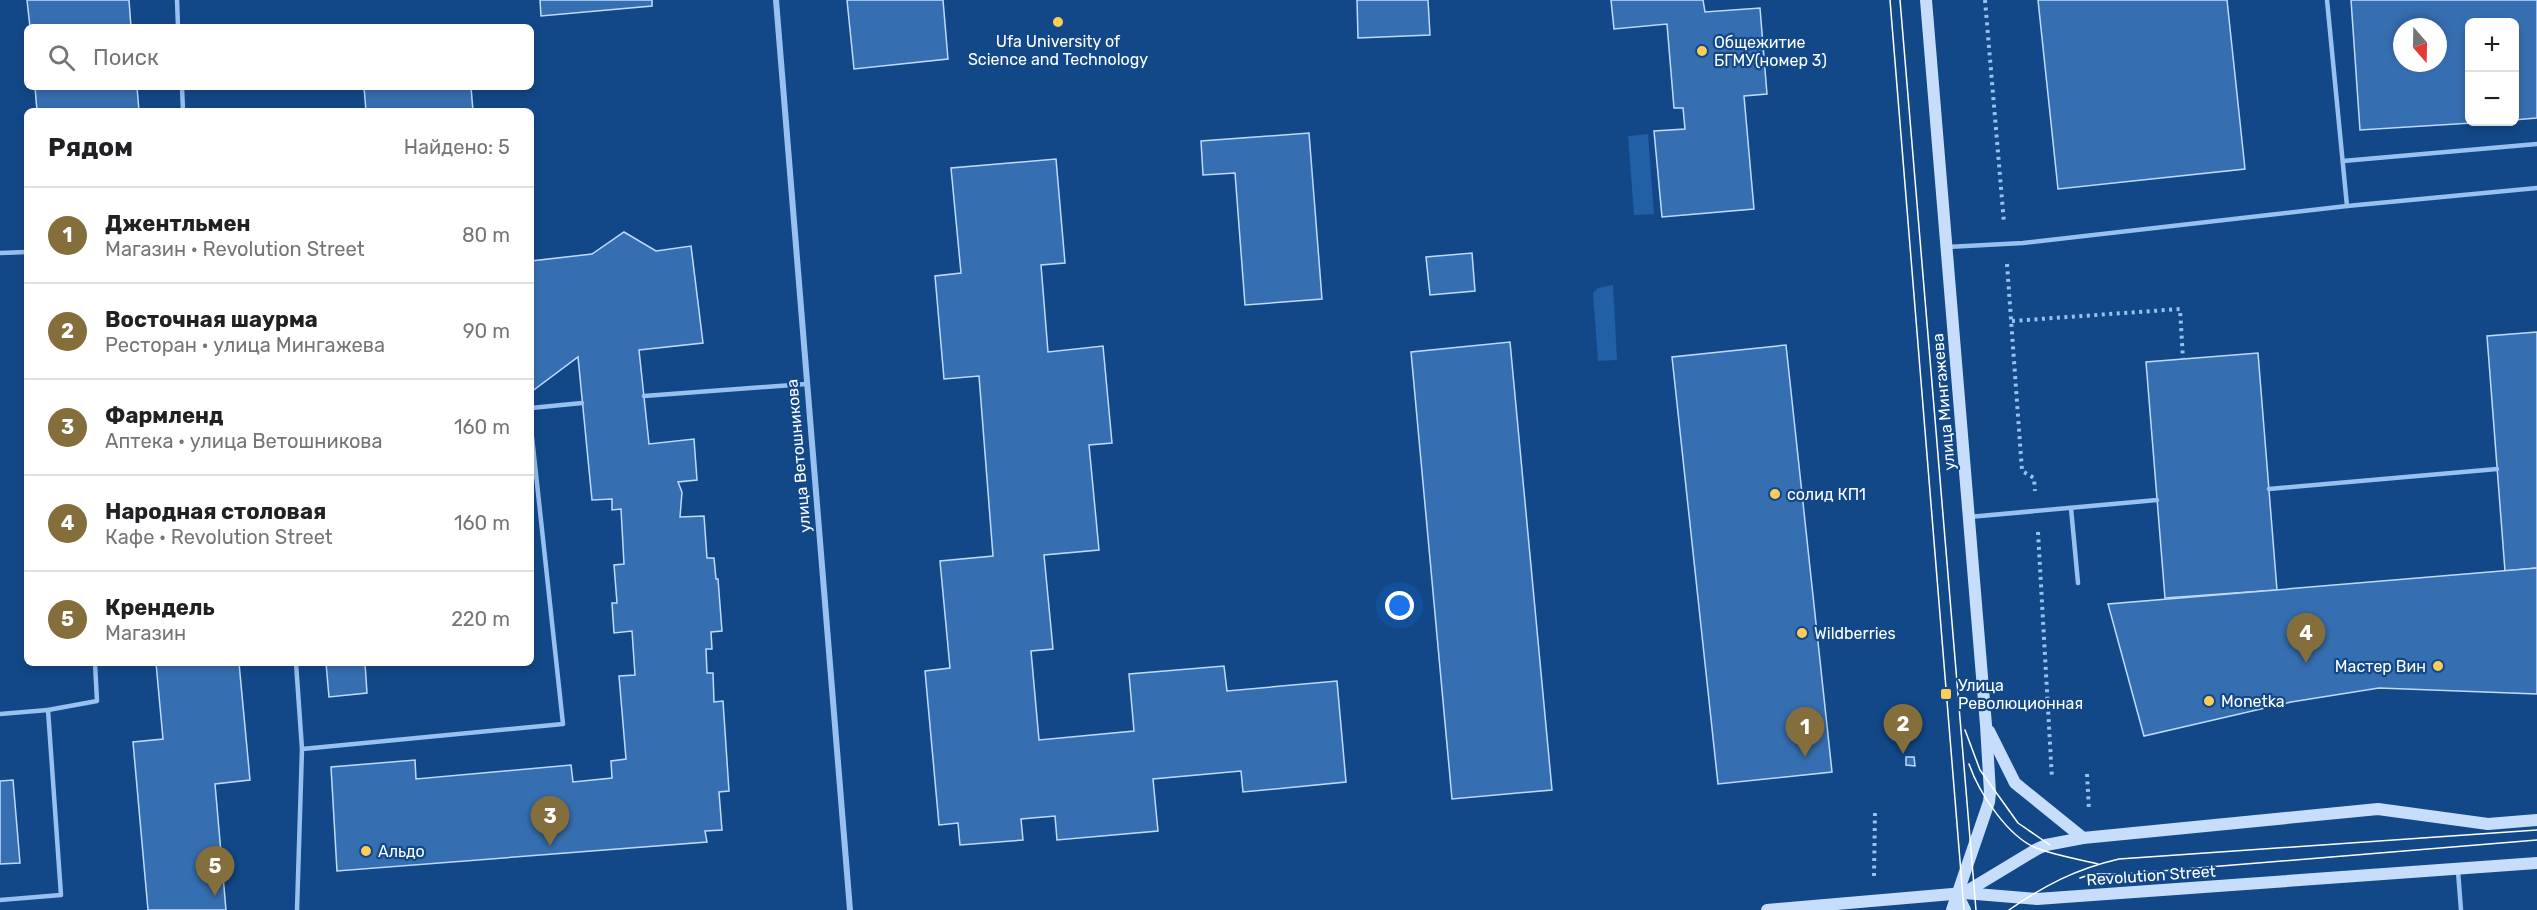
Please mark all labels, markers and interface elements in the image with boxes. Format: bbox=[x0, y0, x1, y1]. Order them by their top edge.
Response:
marker: Ufa University of Science and Technology bbox=[1051, 15, 1065, 29]
north arrow bbox=[2393, 18, 2447, 72]
map controls bbox=[2465, 18, 2519, 126]
button: + bbox=[2465, 18, 2519, 72]
search box bbox=[24, 24, 534, 90]
place label: Ufa University of Science and Technology bbox=[968, 32, 1148, 69]
place label: Общежитие БГМУ(номер 3) bbox=[1714, 33, 1827, 70]
icon: search bbox=[45, 41, 78, 74]
text: Поиск bbox=[93, 44, 159, 71]
marker: Общежитие БГМУ(номер 3) bbox=[1695, 44, 1709, 58]
button: − bbox=[2465, 72, 2519, 126]
text: Рядом bbox=[48, 132, 133, 163]
text: Найдено: 5 bbox=[404, 135, 510, 159]
text: Джентльмен bbox=[105, 210, 251, 237]
text: 1 bbox=[63, 223, 72, 247]
text: 80 m bbox=[462, 223, 510, 247]
text: Магазин · Revolution Street bbox=[105, 237, 364, 261]
text: Восточная шаурма bbox=[105, 306, 318, 333]
text: 2 bbox=[61, 319, 74, 343]
text: 90 m bbox=[463, 319, 510, 343]
text: Ресторан · улица Мингажева bbox=[105, 333, 385, 357]
street label: улица Мингажева bbox=[1928, 333, 1959, 471]
street label: улица Ветошникова bbox=[782, 378, 815, 534]
text: Фармленд bbox=[105, 402, 224, 429]
text: 3 bbox=[61, 415, 74, 439]
text: 160 m bbox=[454, 415, 510, 439]
text: Аптека · улица Ветошникова bbox=[105, 429, 383, 453]
place label: солид КП1 bbox=[1787, 485, 1866, 504]
marker: солид КП1 bbox=[1768, 487, 1782, 501]
text: Народная столовая bbox=[105, 498, 326, 525]
text: 4 bbox=[61, 511, 74, 535]
text: 160 m bbox=[454, 511, 510, 535]
text: Кафе · Revolution Street bbox=[105, 525, 333, 549]
your location bbox=[1385, 591, 1414, 620]
text: Крендель bbox=[105, 594, 215, 621]
text: 5 bbox=[61, 607, 74, 631]
text: 220 m bbox=[451, 607, 510, 631]
pin: 4 bbox=[2286, 614, 2326, 663]
text: Магазин bbox=[105, 621, 186, 645]
place label: Wildberries bbox=[1814, 624, 1896, 643]
marker: Wildberries bbox=[1795, 626, 1809, 640]
place label: Мастер Вин bbox=[2335, 657, 2426, 676]
marker: Мастер Вин bbox=[2431, 659, 2445, 673]
place label: Улица Революционная bbox=[1958, 676, 2083, 713]
marker: Улица Революционная bbox=[1939, 687, 1953, 701]
place label: Monetka bbox=[2221, 692, 2285, 711]
marker: Monetka bbox=[2202, 694, 2216, 708]
pin: 2 bbox=[1884, 704, 1922, 754]
pin: 1 bbox=[1786, 708, 1824, 757]
pin: 3 bbox=[530, 796, 570, 846]
place label: Альдо bbox=[378, 842, 425, 861]
marker: Альдо bbox=[359, 844, 373, 858]
pin: 5 bbox=[196, 846, 234, 896]
street label: Revolution Street bbox=[2086, 862, 2216, 889]

